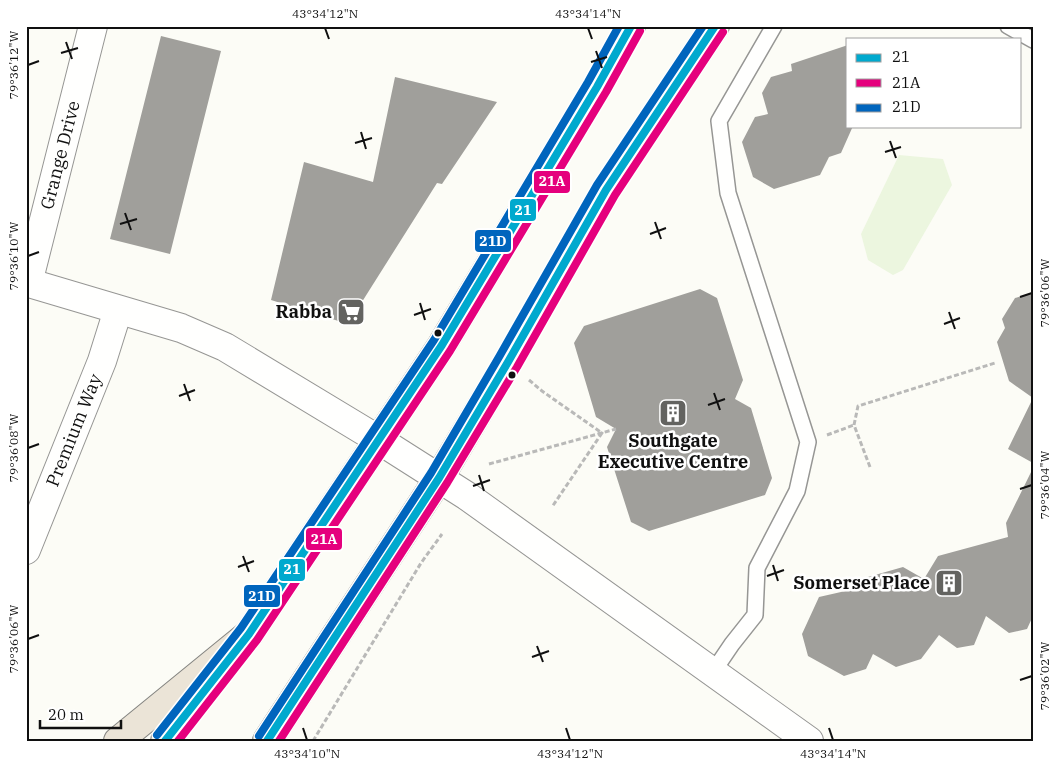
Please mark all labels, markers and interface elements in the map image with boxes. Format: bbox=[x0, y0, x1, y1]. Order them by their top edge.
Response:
text: 43°34'12"N bbox=[292, 6, 358, 21]
text: 43°34'14"N bbox=[555, 6, 621, 21]
text: 79°36'12"W bbox=[6, 30, 21, 99]
legend bbox=[846, 38, 1022, 128]
text: 21 bbox=[892, 47, 910, 66]
text: 21A bbox=[892, 73, 921, 92]
text: 21D bbox=[892, 97, 921, 116]
street label: Grange Drive bbox=[35, 98, 85, 212]
line badge: 21A bbox=[533, 170, 571, 194]
text: 21A bbox=[539, 172, 566, 190]
line badge: 21 bbox=[509, 198, 537, 222]
text: 21 bbox=[515, 201, 531, 219]
text: 79°36'10"W bbox=[6, 221, 21, 290]
line badge: 21D bbox=[474, 229, 512, 253]
text: 21D bbox=[479, 232, 507, 250]
text: 79°36'06"W bbox=[1037, 258, 1052, 327]
supermarket icon: Rabba bbox=[336, 297, 366, 327]
place label: Rabba bbox=[275, 300, 332, 323]
unlabelled marker bbox=[433, 328, 443, 338]
street label: Premium Way bbox=[41, 370, 107, 490]
unlabelled marker bbox=[507, 370, 517, 380]
building icon: Southgate Executive Centre bbox=[658, 398, 688, 428]
text: 79°36'08"W bbox=[6, 413, 21, 482]
place label: Southgate Executive Centre bbox=[598, 429, 748, 473]
text: 79°36'04"W bbox=[1037, 450, 1052, 519]
line badge: 21A bbox=[305, 527, 343, 551]
text: 21A bbox=[311, 530, 338, 548]
line badge: 21 bbox=[278, 558, 306, 582]
text: 21 bbox=[284, 560, 300, 578]
building icon: Somerset Place bbox=[934, 568, 964, 598]
place label: Somerset Place bbox=[793, 571, 930, 594]
line badge: 21D bbox=[243, 584, 281, 608]
text: 21D bbox=[248, 587, 276, 605]
text: 79°36'06"W bbox=[6, 604, 21, 673]
text: 79°36'02"W bbox=[1037, 641, 1052, 710]
scale bar bbox=[40, 697, 121, 729]
text: 20 m bbox=[48, 705, 84, 724]
text: 43°34'10"N bbox=[274, 746, 340, 761]
text: 43°34'12"N bbox=[537, 746, 603, 761]
text: 43°34'14"N bbox=[800, 746, 866, 761]

